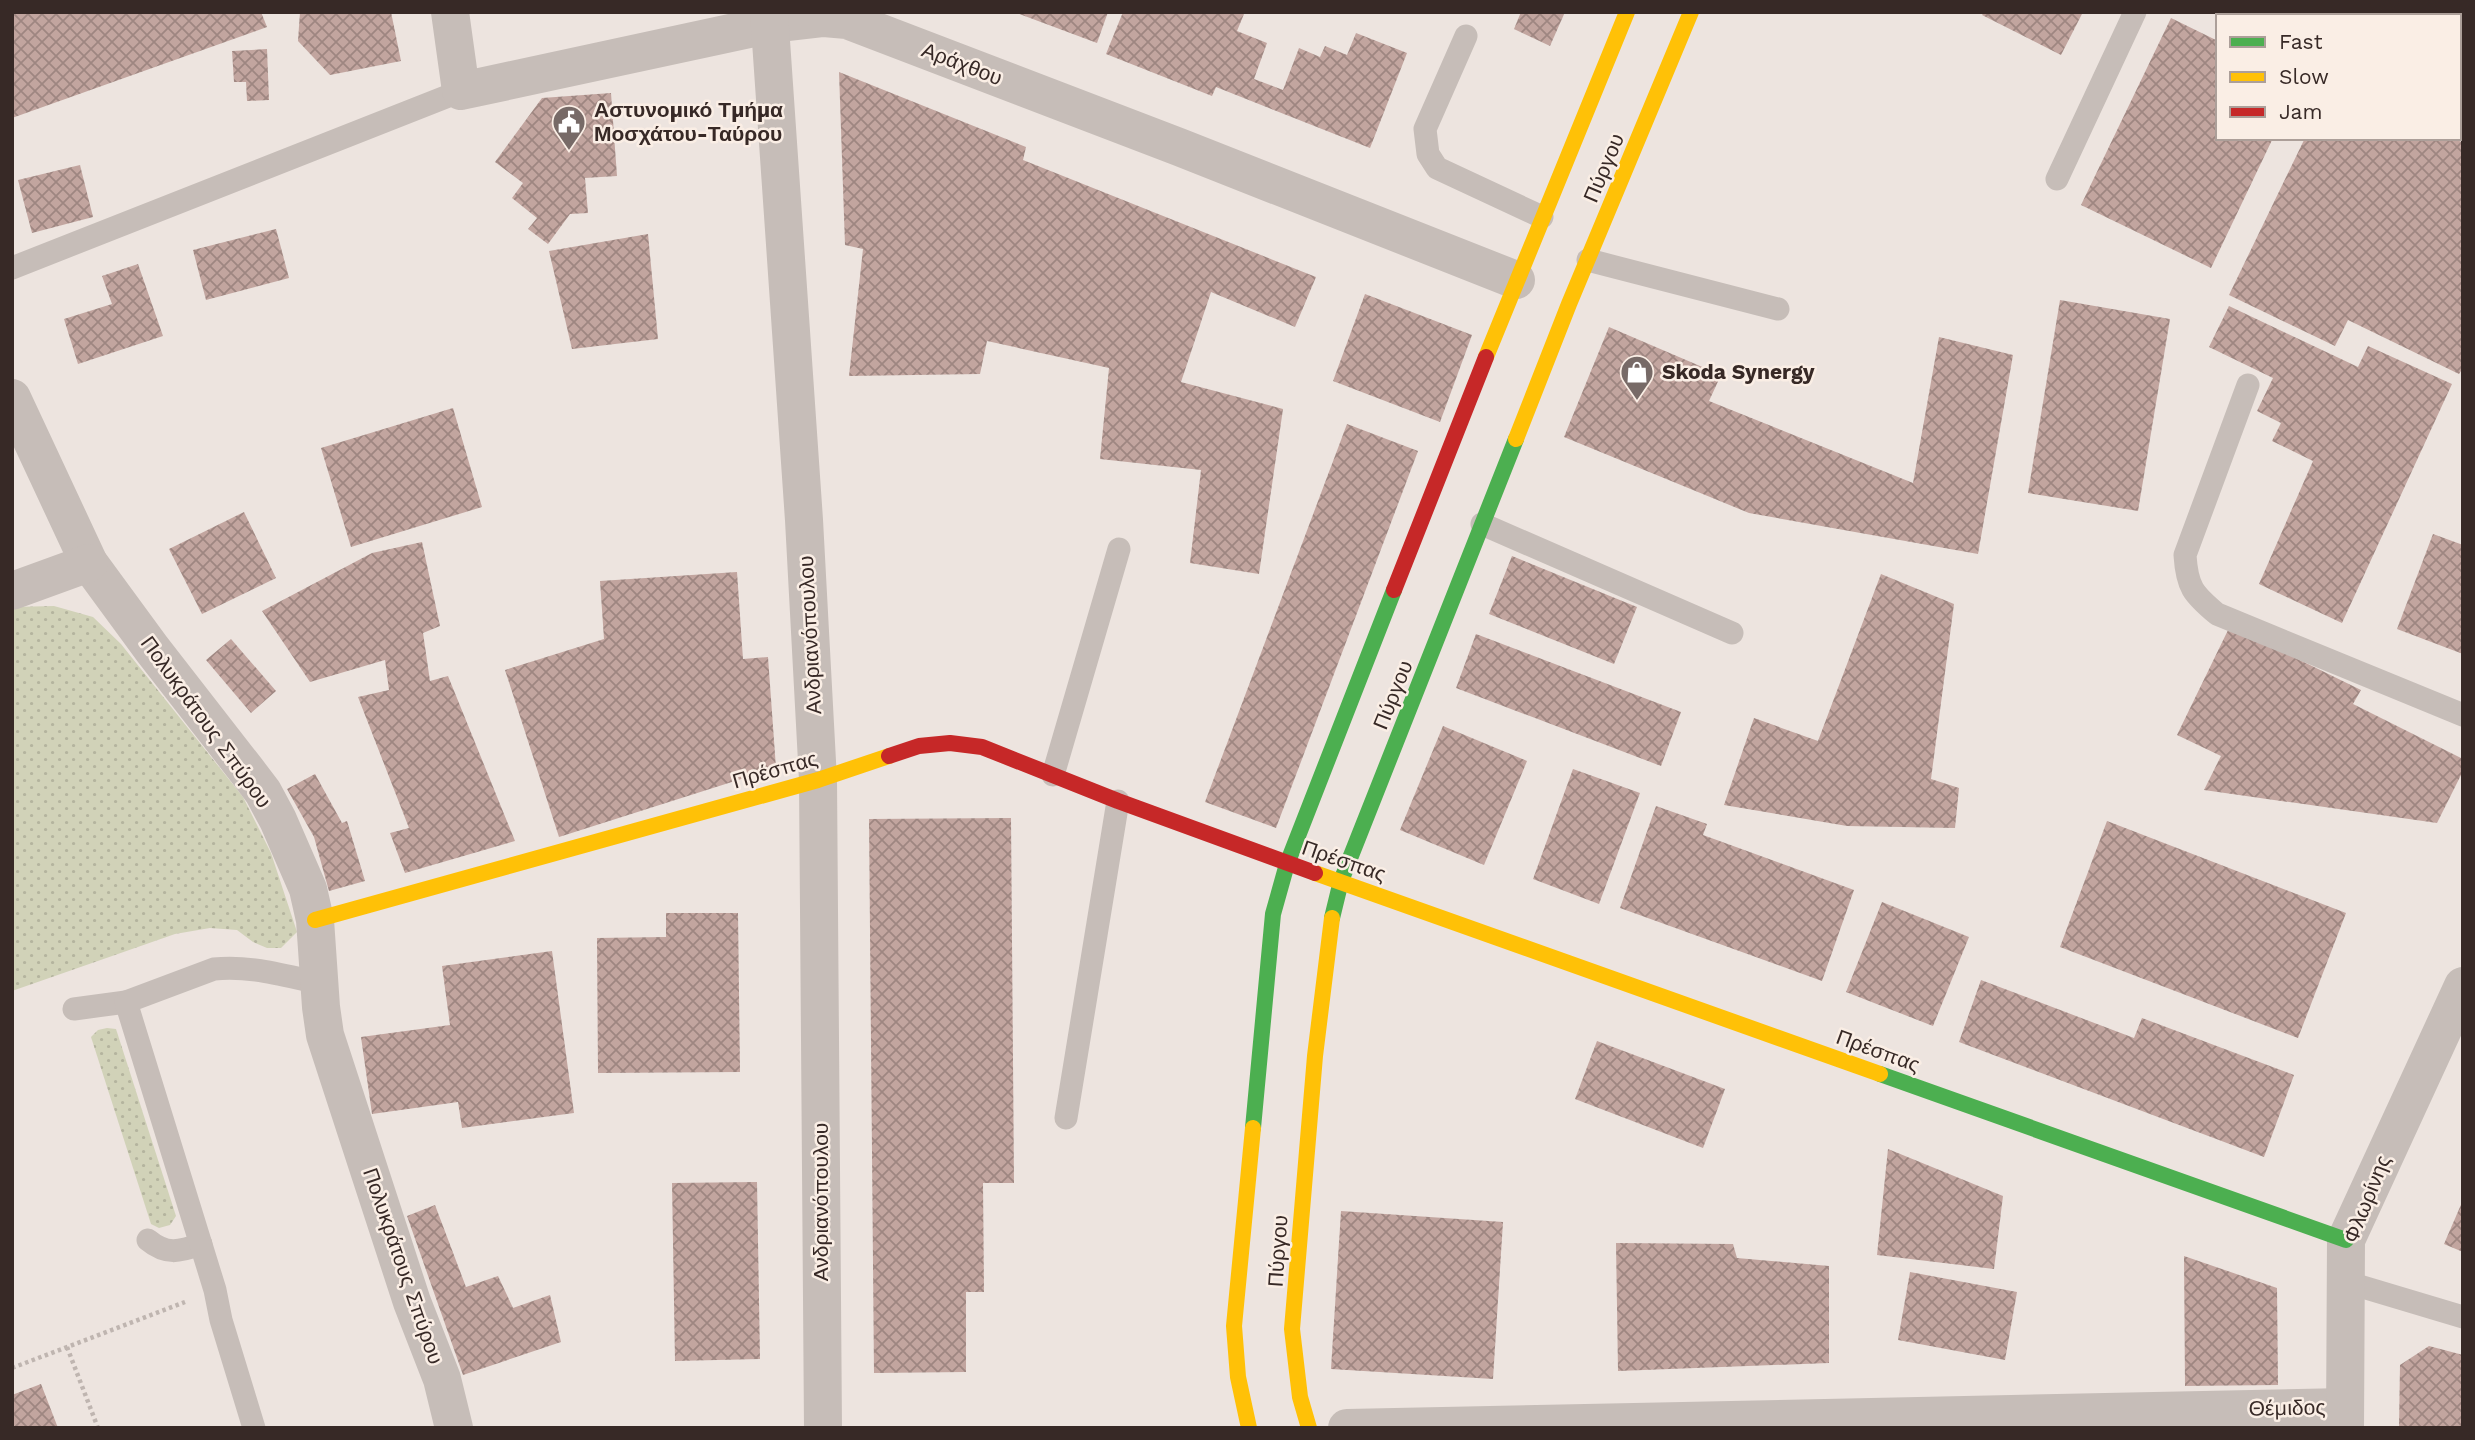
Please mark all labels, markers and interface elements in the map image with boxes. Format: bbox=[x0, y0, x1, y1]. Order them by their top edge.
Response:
legend bbox=[2216, 14, 2461, 140]
text: Fast bbox=[2279, 29, 2323, 54]
street label: Αράχθου bbox=[919, 37, 1006, 90]
text: Slow bbox=[2279, 64, 2329, 89]
place label: Αστυνομικό Τμήμα Μοσχάτου-Ταύρου bbox=[594, 97, 783, 146]
text: Jam bbox=[2279, 99, 2322, 124]
public building icon: Αστυνομικό Τμήμα Μοσχάτου-Ταύρου bbox=[550, 103, 588, 152]
street label: Πύργου bbox=[1578, 130, 1629, 206]
shop icon: Skoda Synergy bbox=[1618, 353, 1656, 402]
place label: Skoda Synergy bbox=[1662, 359, 1815, 384]
street label: Ανδριανόπουλου bbox=[793, 555, 826, 715]
street label: Πολυκράτους Σπύρου bbox=[136, 631, 277, 812]
street label: Πύργου bbox=[1367, 657, 1418, 733]
street label: Πρέσπας bbox=[730, 745, 820, 794]
street label: Πρέσπας bbox=[1299, 835, 1389, 887]
street label: Πρέσπας bbox=[1833, 1024, 1923, 1077]
street label: Ανδριανόπουλου bbox=[808, 1123, 833, 1281]
street label: Φλωρίνης bbox=[2338, 1151, 2395, 1246]
street label: Πολυκράτους Σπύρου bbox=[358, 1164, 449, 1367]
street label: Πύργου bbox=[1263, 1214, 1292, 1288]
street label: Θέμιδος bbox=[2248, 1394, 2326, 1421]

